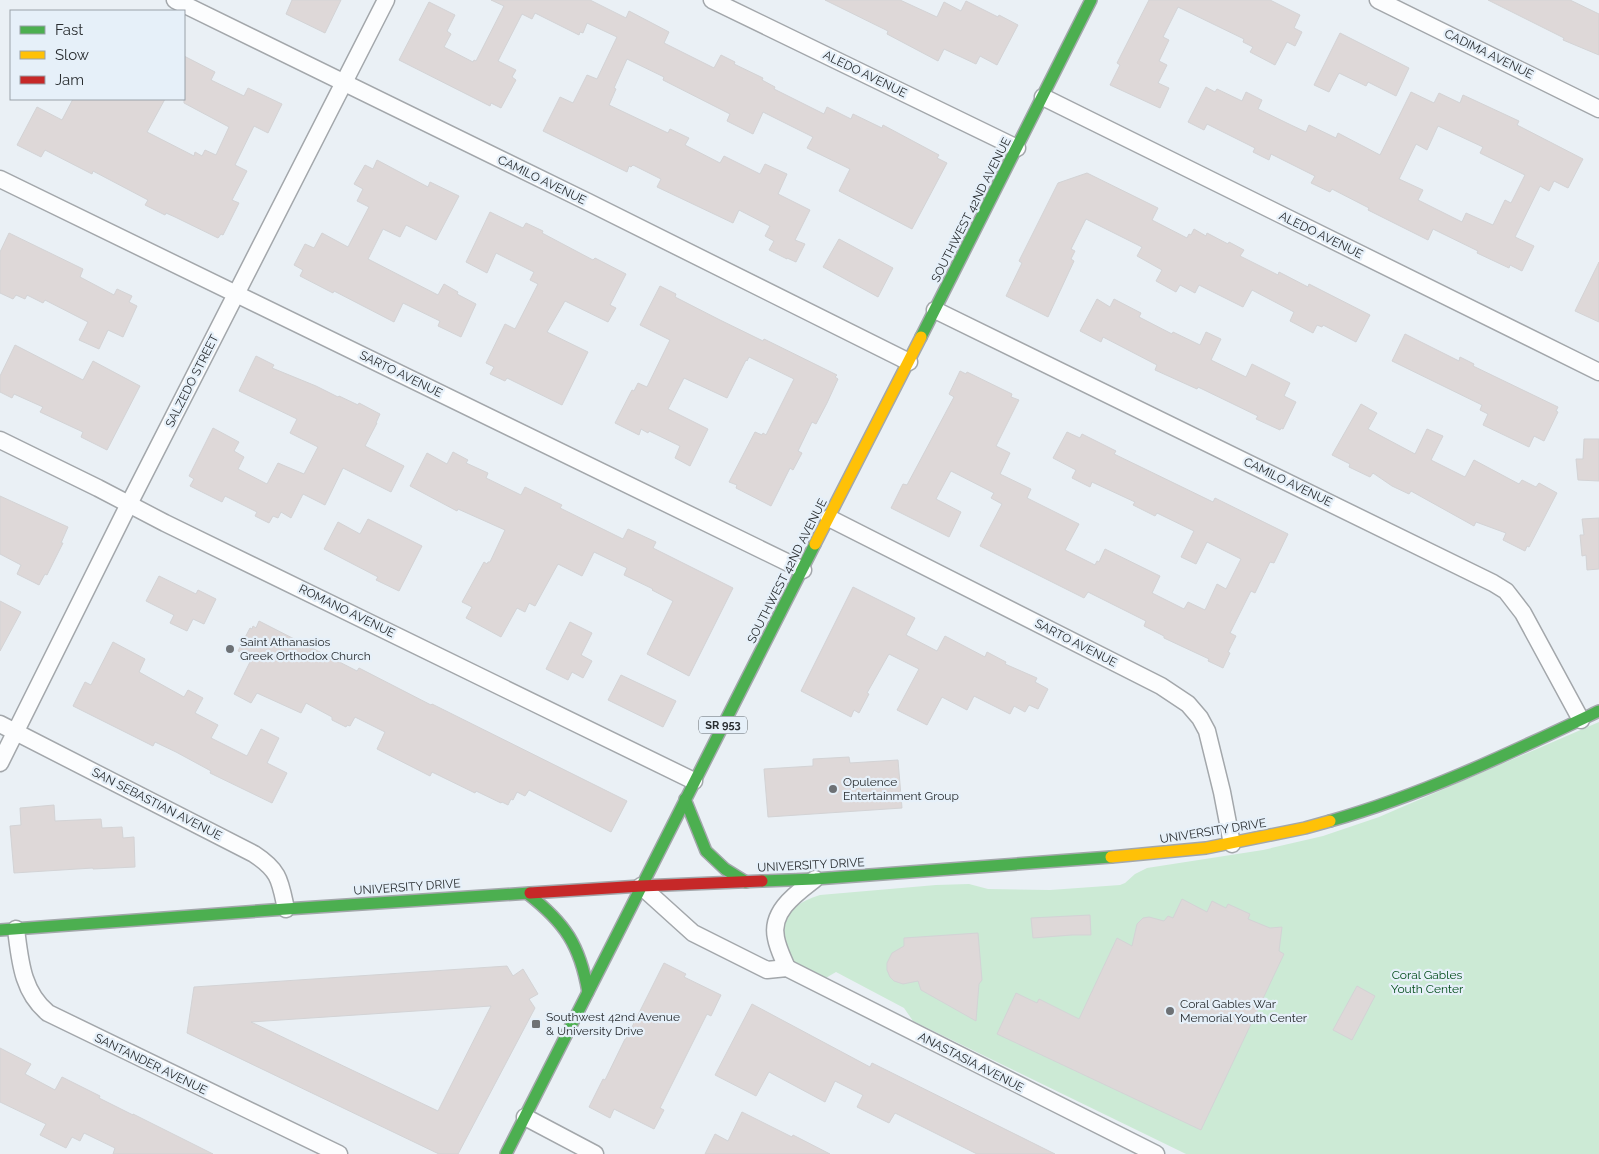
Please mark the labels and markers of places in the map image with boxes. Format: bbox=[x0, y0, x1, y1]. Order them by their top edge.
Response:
place label: Saint Athanasios Greek Orthodox Church bbox=[240, 635, 371, 663]
marker: Saint Athanasios Greek Orthodox Church bbox=[224, 643, 236, 655]
place label: Opulence Entertainment Group bbox=[843, 775, 959, 803]
marker: Opulence Entertainment Group bbox=[827, 783, 839, 795]
place label: Coral Gables War Memorial Youth Center bbox=[1180, 997, 1308, 1025]
marker: Coral Gables War Memorial Youth Center bbox=[1164, 1005, 1176, 1017]
place label: Southwest 42nd Avenue & University Drive bbox=[546, 1010, 680, 1038]
marker: Southwest 42nd Avenue & University Drive bbox=[530, 1018, 542, 1030]

